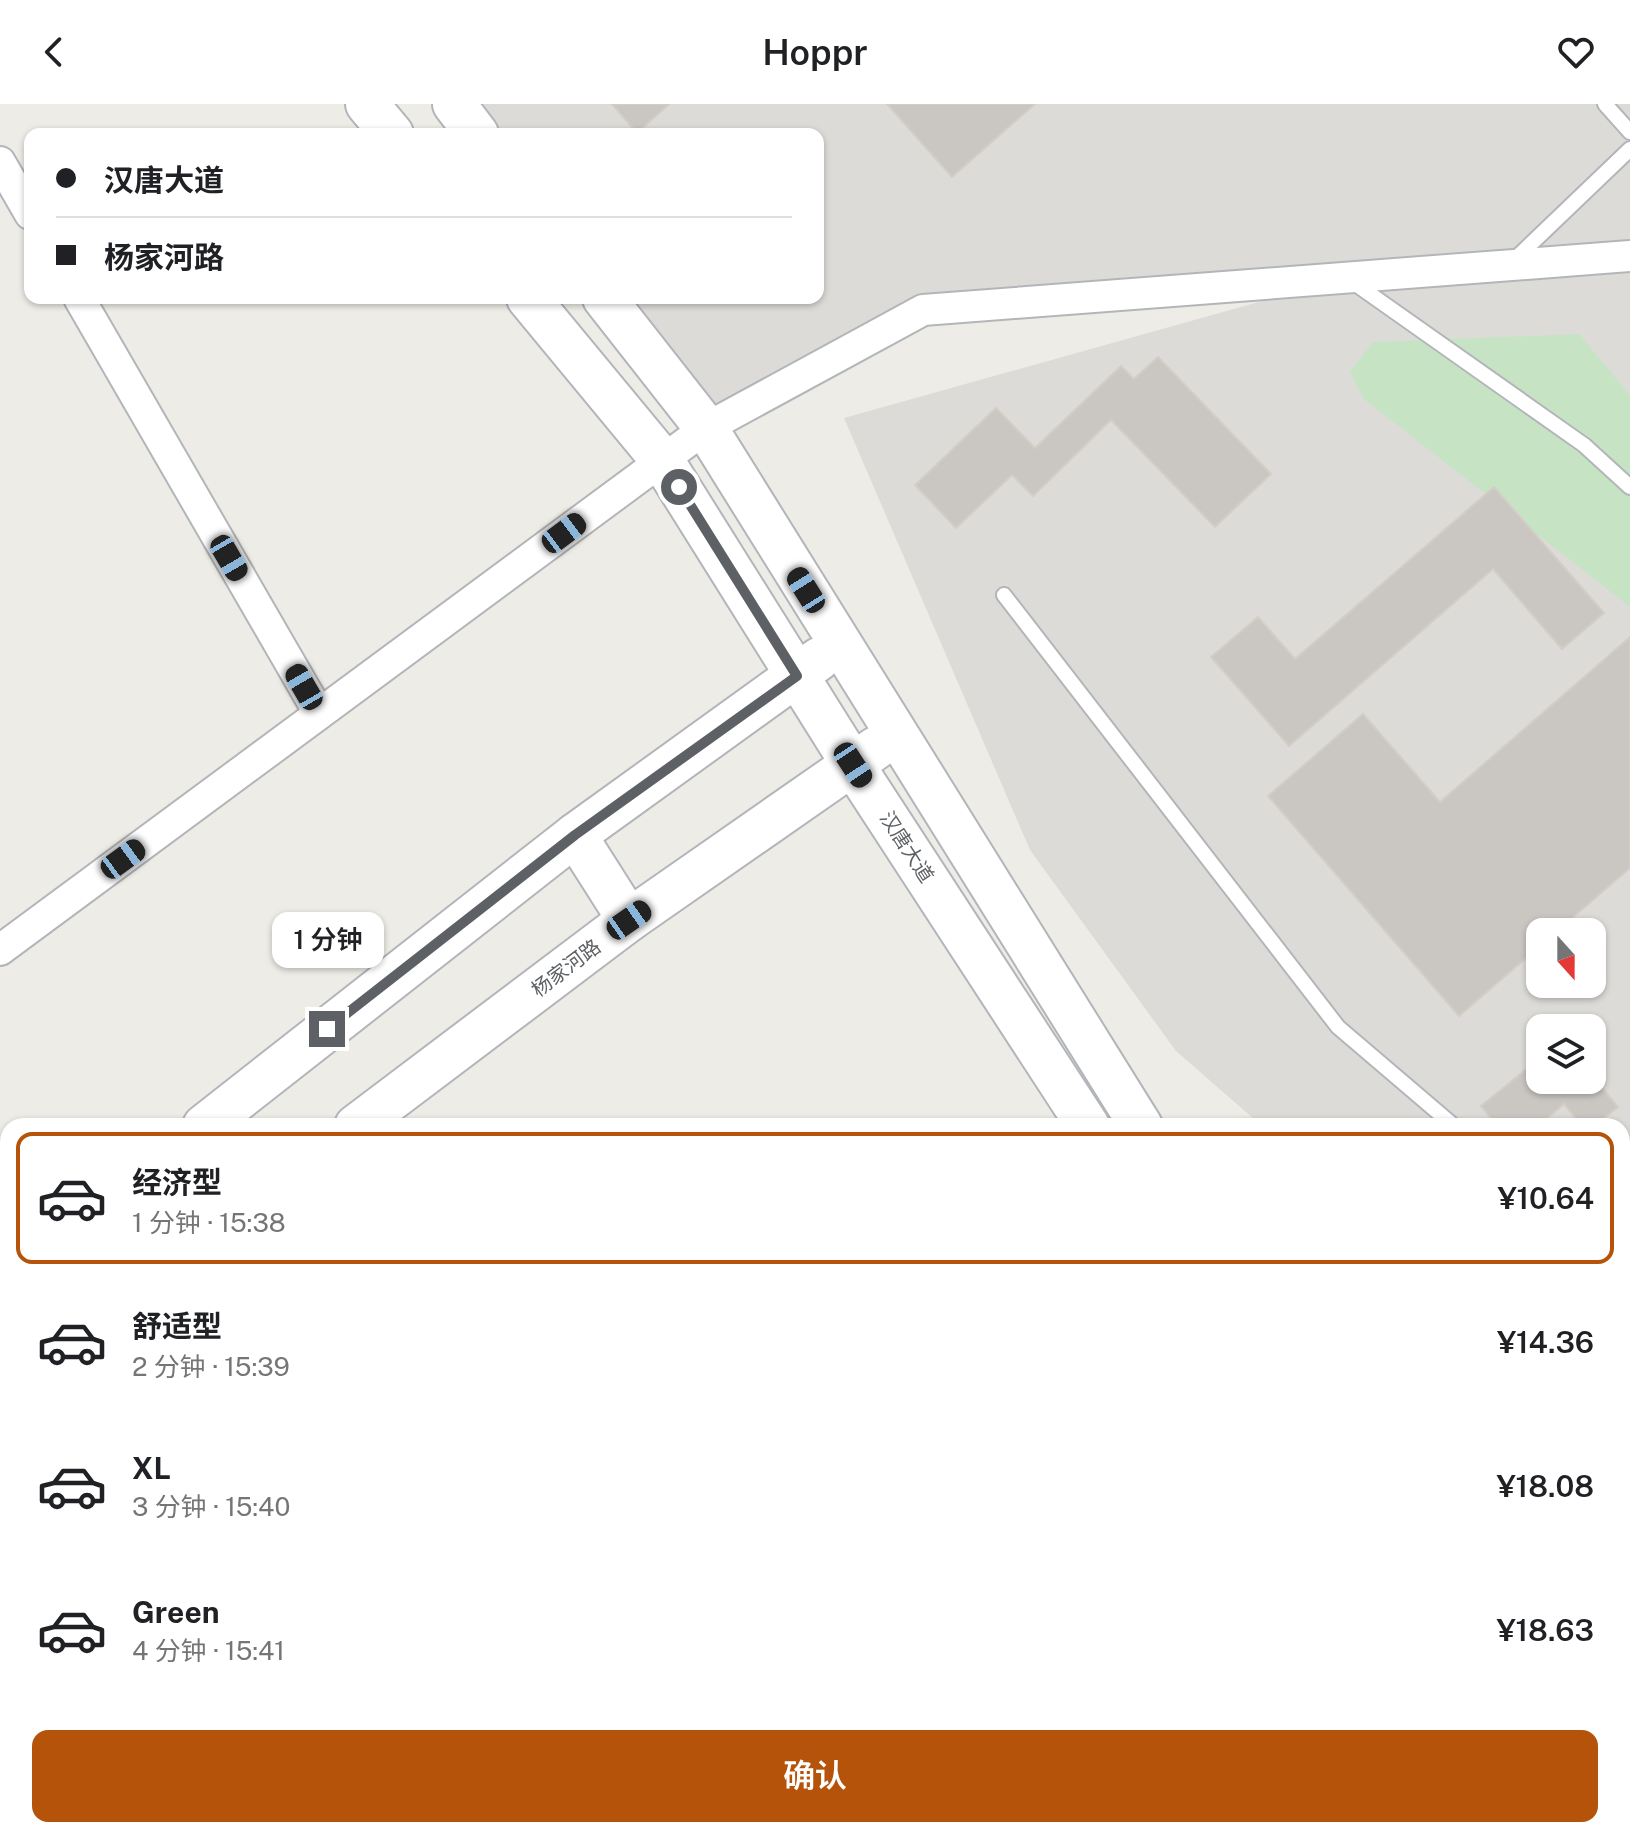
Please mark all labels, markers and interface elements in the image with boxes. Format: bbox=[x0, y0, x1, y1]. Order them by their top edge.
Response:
icon: back bbox=[32, 30, 76, 74]
icon: heart bbox=[1554, 30, 1598, 74]
text: Hoppr bbox=[762, 31, 868, 73]
text: 汉唐大道 bbox=[104, 162, 224, 198]
text: 杨家河路 bbox=[104, 239, 224, 275]
route start bbox=[661, 469, 697, 505]
car bbox=[538, 509, 590, 557]
car bbox=[207, 531, 251, 585]
car bbox=[783, 563, 829, 617]
car bbox=[282, 660, 326, 714]
car bbox=[830, 738, 876, 792]
street label: 汉唐大道 bbox=[875, 807, 939, 887]
car bbox=[97, 835, 149, 883]
car bbox=[602, 896, 656, 944]
callout: 1 分钟 bbox=[271, 913, 383, 969]
north arrow bbox=[1526, 918, 1606, 998]
map controls bbox=[1526, 918, 1606, 1094]
text: 1 分钟 bbox=[294, 924, 362, 955]
street label: 杨家河路 bbox=[527, 934, 605, 1002]
route end bbox=[309, 1011, 345, 1047]
button: layers bbox=[1526, 1014, 1606, 1094]
icon: car bbox=[36, 1162, 108, 1234]
text: 经济型 bbox=[132, 1164, 222, 1200]
text: ¥10.64 bbox=[1497, 1180, 1594, 1216]
text: 1 分钟 · 15:38 bbox=[132, 1207, 285, 1238]
icon: car bbox=[36, 1306, 108, 1378]
text: 舒适型 bbox=[132, 1308, 222, 1344]
text: ¥14.36 bbox=[1497, 1324, 1594, 1360]
text: 2 分钟 · 15:39 bbox=[132, 1351, 290, 1382]
icon: car bbox=[36, 1450, 108, 1522]
text: XL bbox=[132, 1450, 171, 1486]
text: ¥18.08 bbox=[1496, 1468, 1594, 1504]
text: 3 分钟 · 15:40 bbox=[132, 1491, 290, 1522]
icon: car bbox=[36, 1594, 108, 1666]
text: Green bbox=[132, 1594, 219, 1630]
text: ¥18.63 bbox=[1496, 1612, 1594, 1648]
text: 4 分钟 · 15:41 bbox=[132, 1635, 285, 1666]
button: 确认 bbox=[32, 1730, 1598, 1822]

